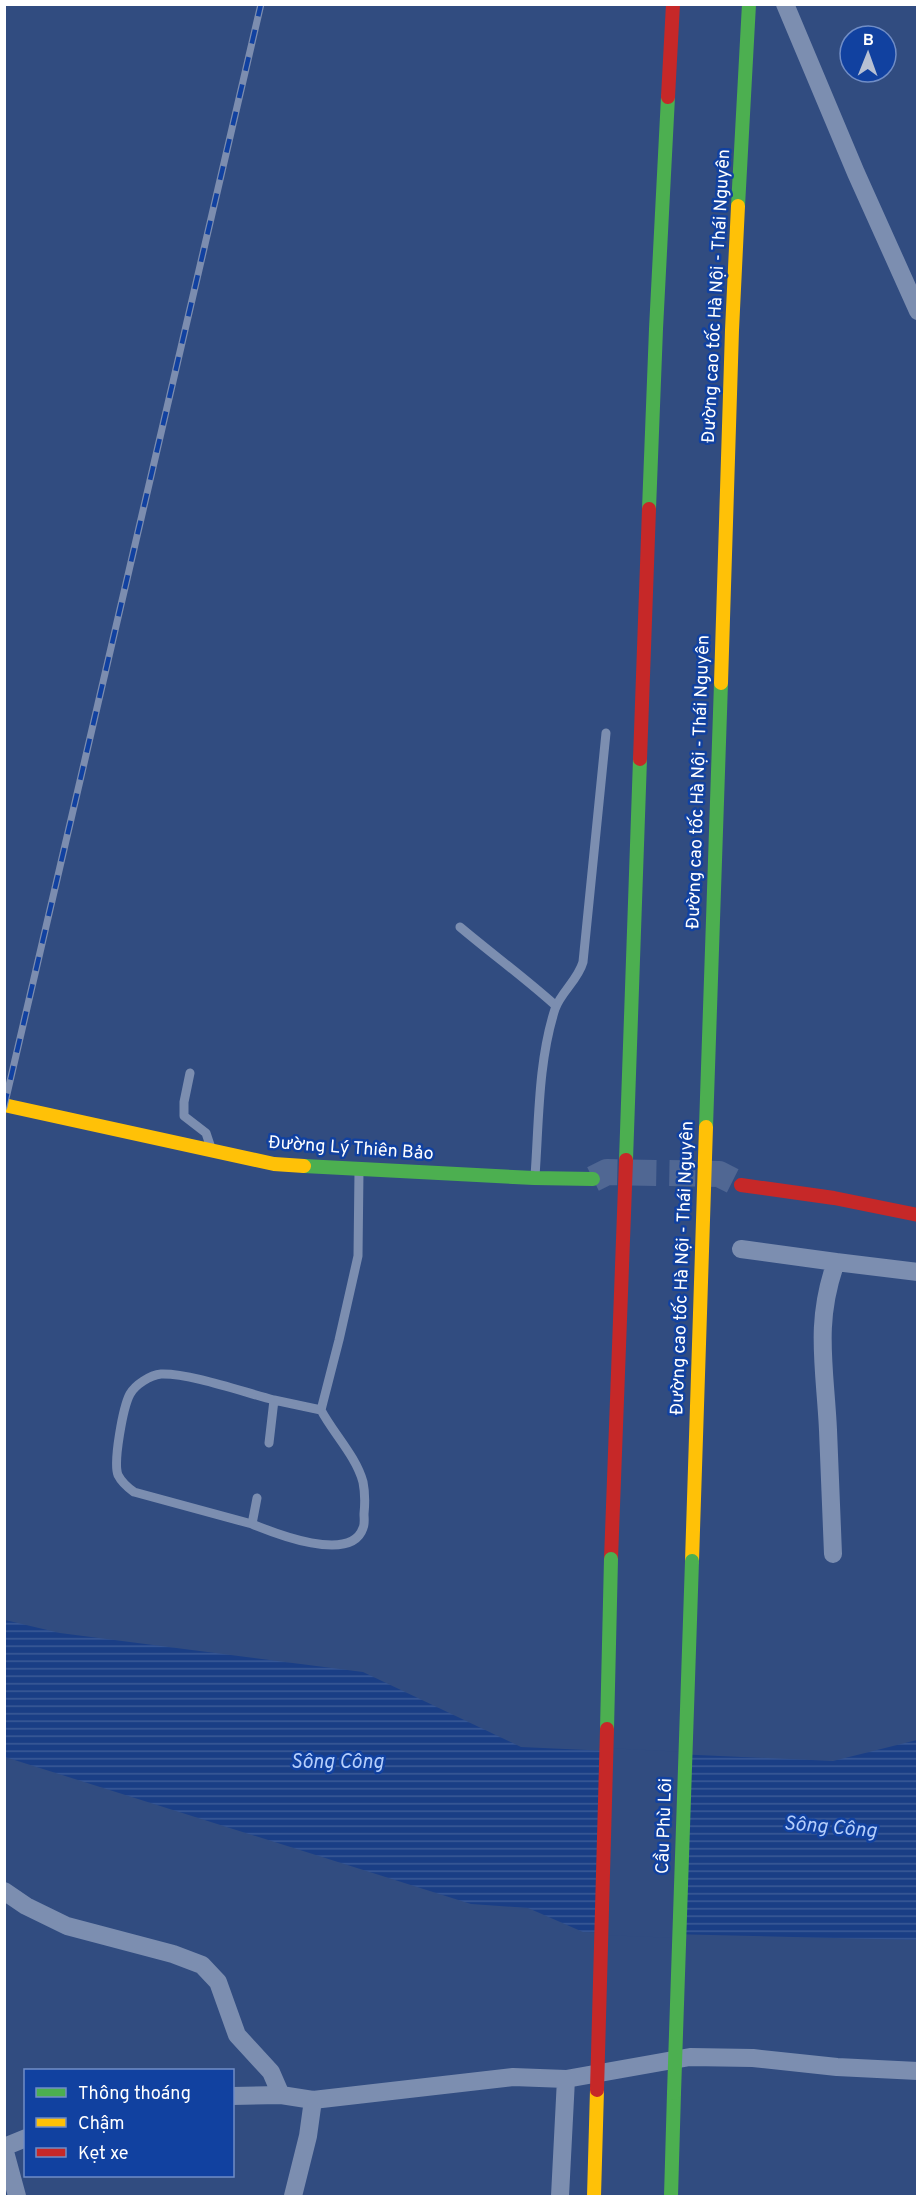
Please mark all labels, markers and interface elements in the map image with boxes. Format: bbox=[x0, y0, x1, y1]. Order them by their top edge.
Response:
north arrow bbox=[838, 24, 898, 84]
text: B bbox=[863, 31, 874, 51]
street label: Đường cao tốc Hà Nội - Thái Nguyên bbox=[697, 148, 736, 444]
street label: Đường cao tốc Hà Nội - Thái Nguyên bbox=[681, 635, 716, 929]
street label: Đường cao tốc Hà Nội - Thái Nguyên bbox=[665, 1121, 700, 1415]
street label: Đường Lý Thiên Bảo bbox=[268, 1132, 434, 1166]
water label: Sông Công bbox=[290, 1750, 385, 1776]
street label: Cầu Phù Lôi bbox=[651, 1778, 678, 1874]
water label: Sông Công bbox=[782, 1811, 879, 1845]
legend bbox=[24, 2069, 234, 2177]
text: Thông thoáng bbox=[78, 2083, 191, 2106]
text: Chậm bbox=[78, 2113, 125, 2136]
text: Kẹt xe bbox=[78, 2143, 128, 2166]

